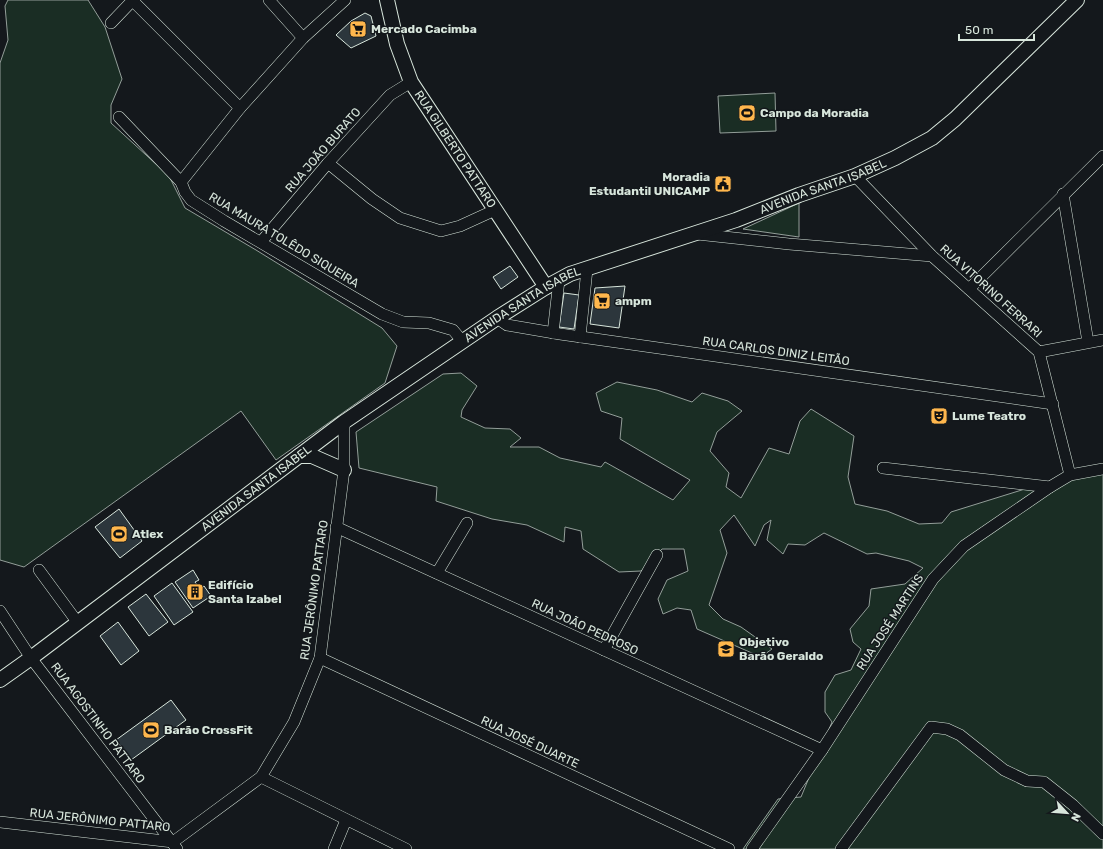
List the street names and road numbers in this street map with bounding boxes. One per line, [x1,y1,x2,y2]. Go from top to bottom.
street label: RUA GILBERTO PATTARO [412,88,499,210]
street label: RUA JOÃO BURATO [282,105,364,195]
street label: AVENIDA SANTA ISABEL [758,156,889,217]
street label: RUA MAURA TOLÊDO SIQUEIRA [206,190,362,290]
street label: RUA VITORINO FERRARI [937,242,1045,340]
street label: AVENIDA SANTA ISABEL [462,264,583,345]
street label: RUA CARLOS DINIZ LEITÃO [702,334,850,368]
street label: AVENIDA SANTA ISABEL [198,442,314,534]
street label: RUA JERÔNIMO PATTARO [297,519,331,661]
street label: RUA JOSÉ MARTINS [854,571,926,673]
street label: RUA JOÃO PEDROSO [529,596,641,658]
street label: RUA AGOSTINHO PATTARO [48,660,148,786]
street label: RUA JOSÉ DUARTE [479,713,581,771]
street label: RUA JERÔNIMO PATTARO [29,806,171,834]

